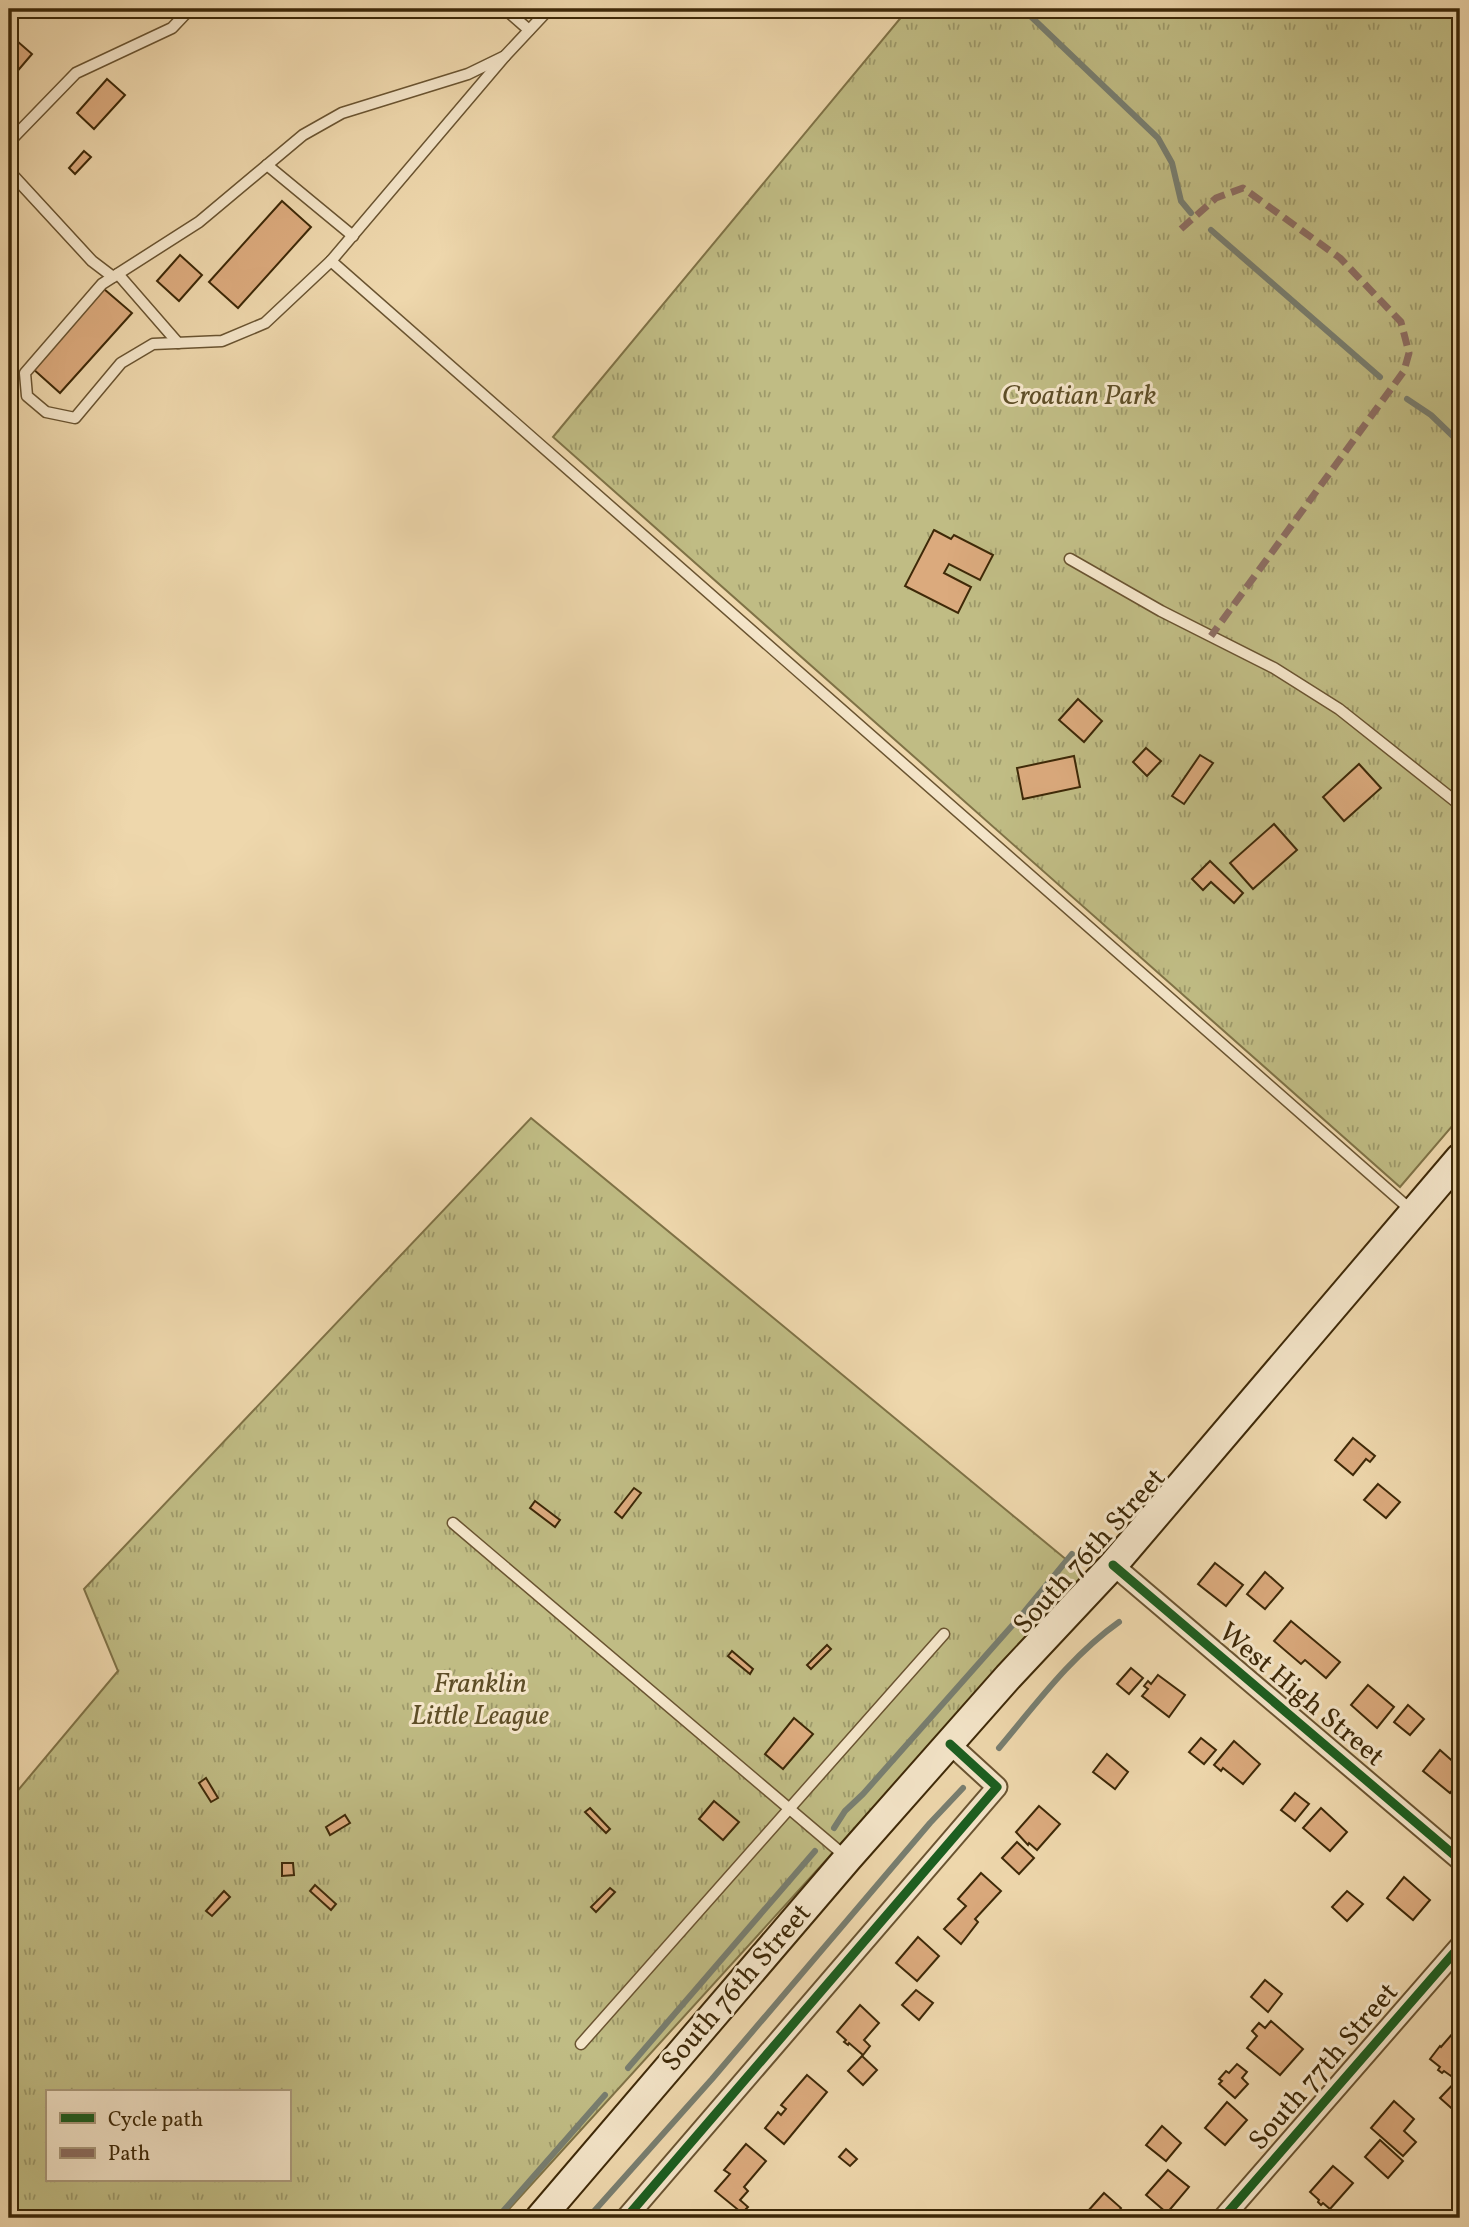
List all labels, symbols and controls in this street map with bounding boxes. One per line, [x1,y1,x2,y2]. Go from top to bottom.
park label: Croatian Park [1002,377,1156,416]
street label: South 76th Street [1005,1460,1175,1644]
street label: West High Street [1210,1614,1392,1776]
park label: Franklin Little League [411,1665,549,1736]
street label: South 76th Street [653,1895,821,2081]
street label: South 77th Street [1240,1975,1408,2159]
legend [46,2090,290,2182]
text: Cycle path [108,2106,203,2135]
text: Path [108,2140,150,2169]

